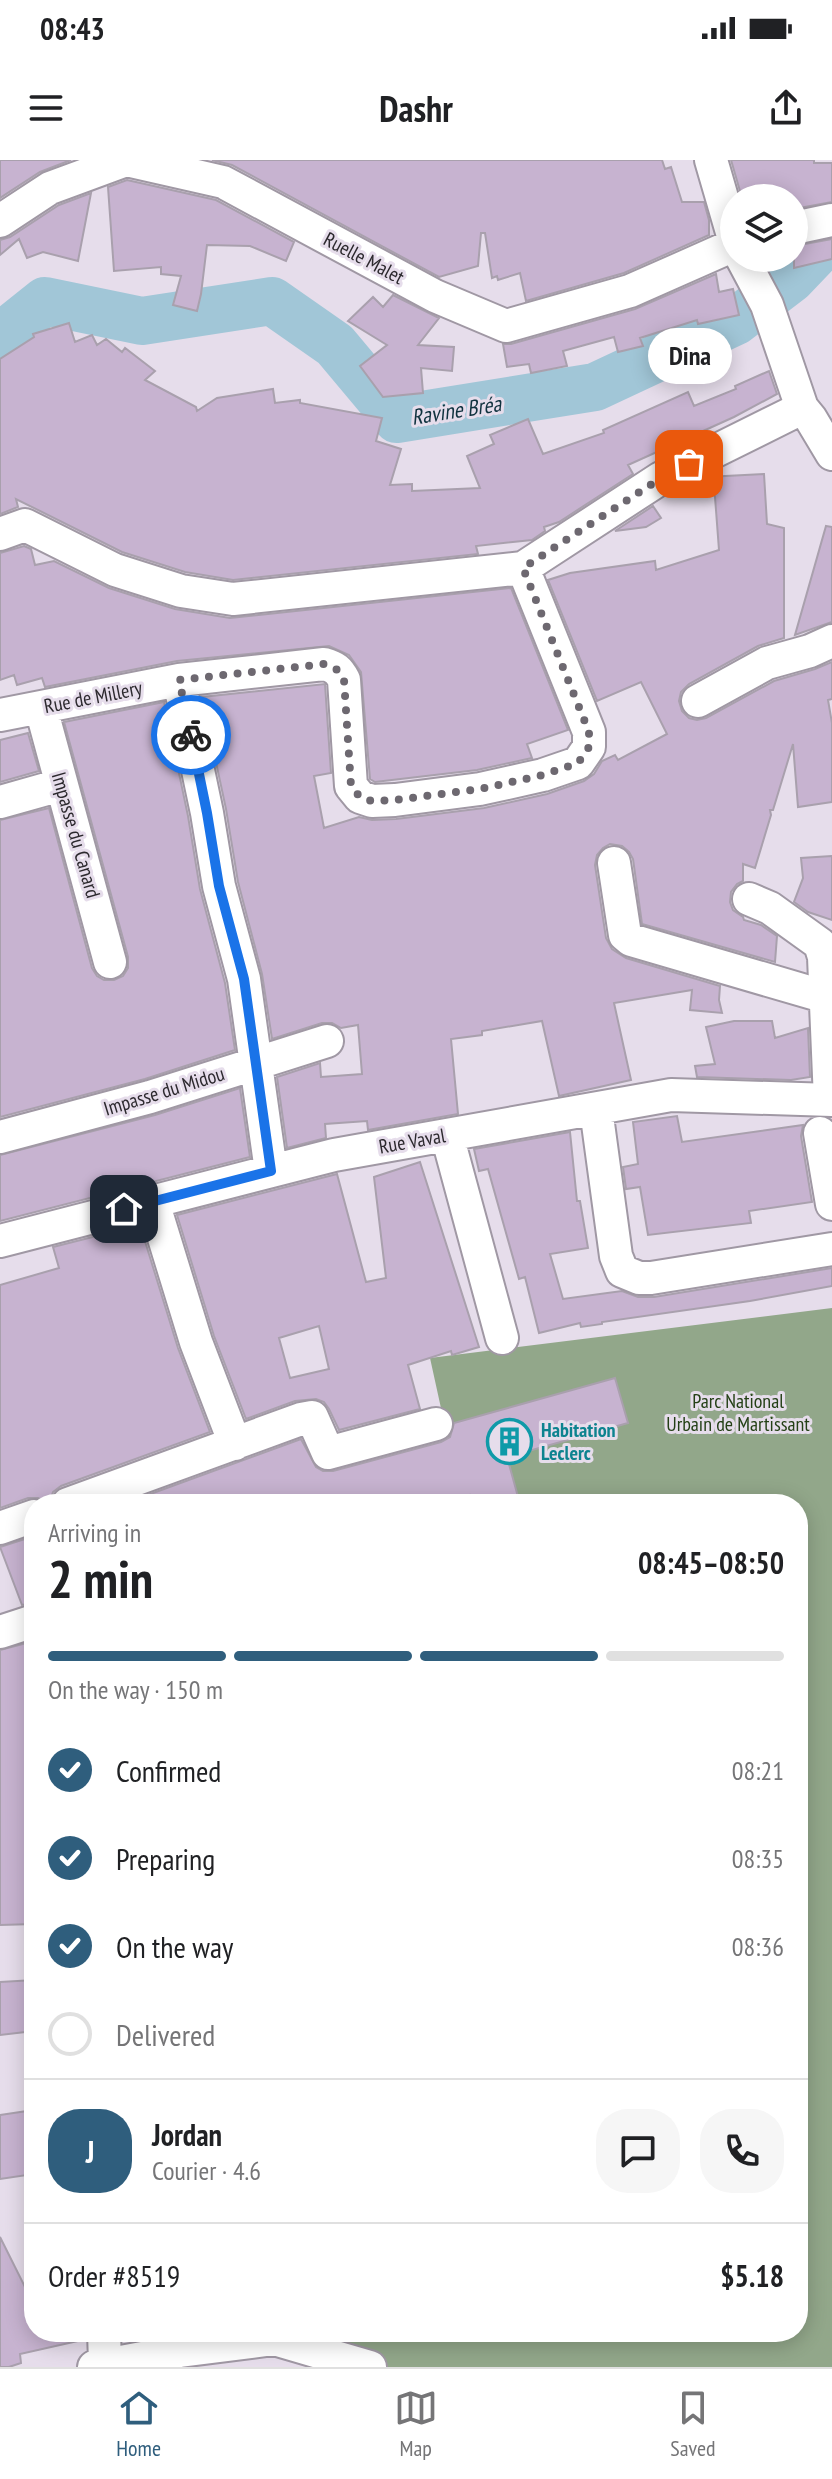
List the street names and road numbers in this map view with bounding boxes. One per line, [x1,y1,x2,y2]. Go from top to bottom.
street label: Ruelle Malet [319,226,409,290]
street label: Rue de Millery [42,675,145,719]
street label: Impasse du Canard [46,769,106,901]
street label: Impasse du Midou [100,1060,228,1122]
street label: Rue Vaval [377,1122,448,1160]

